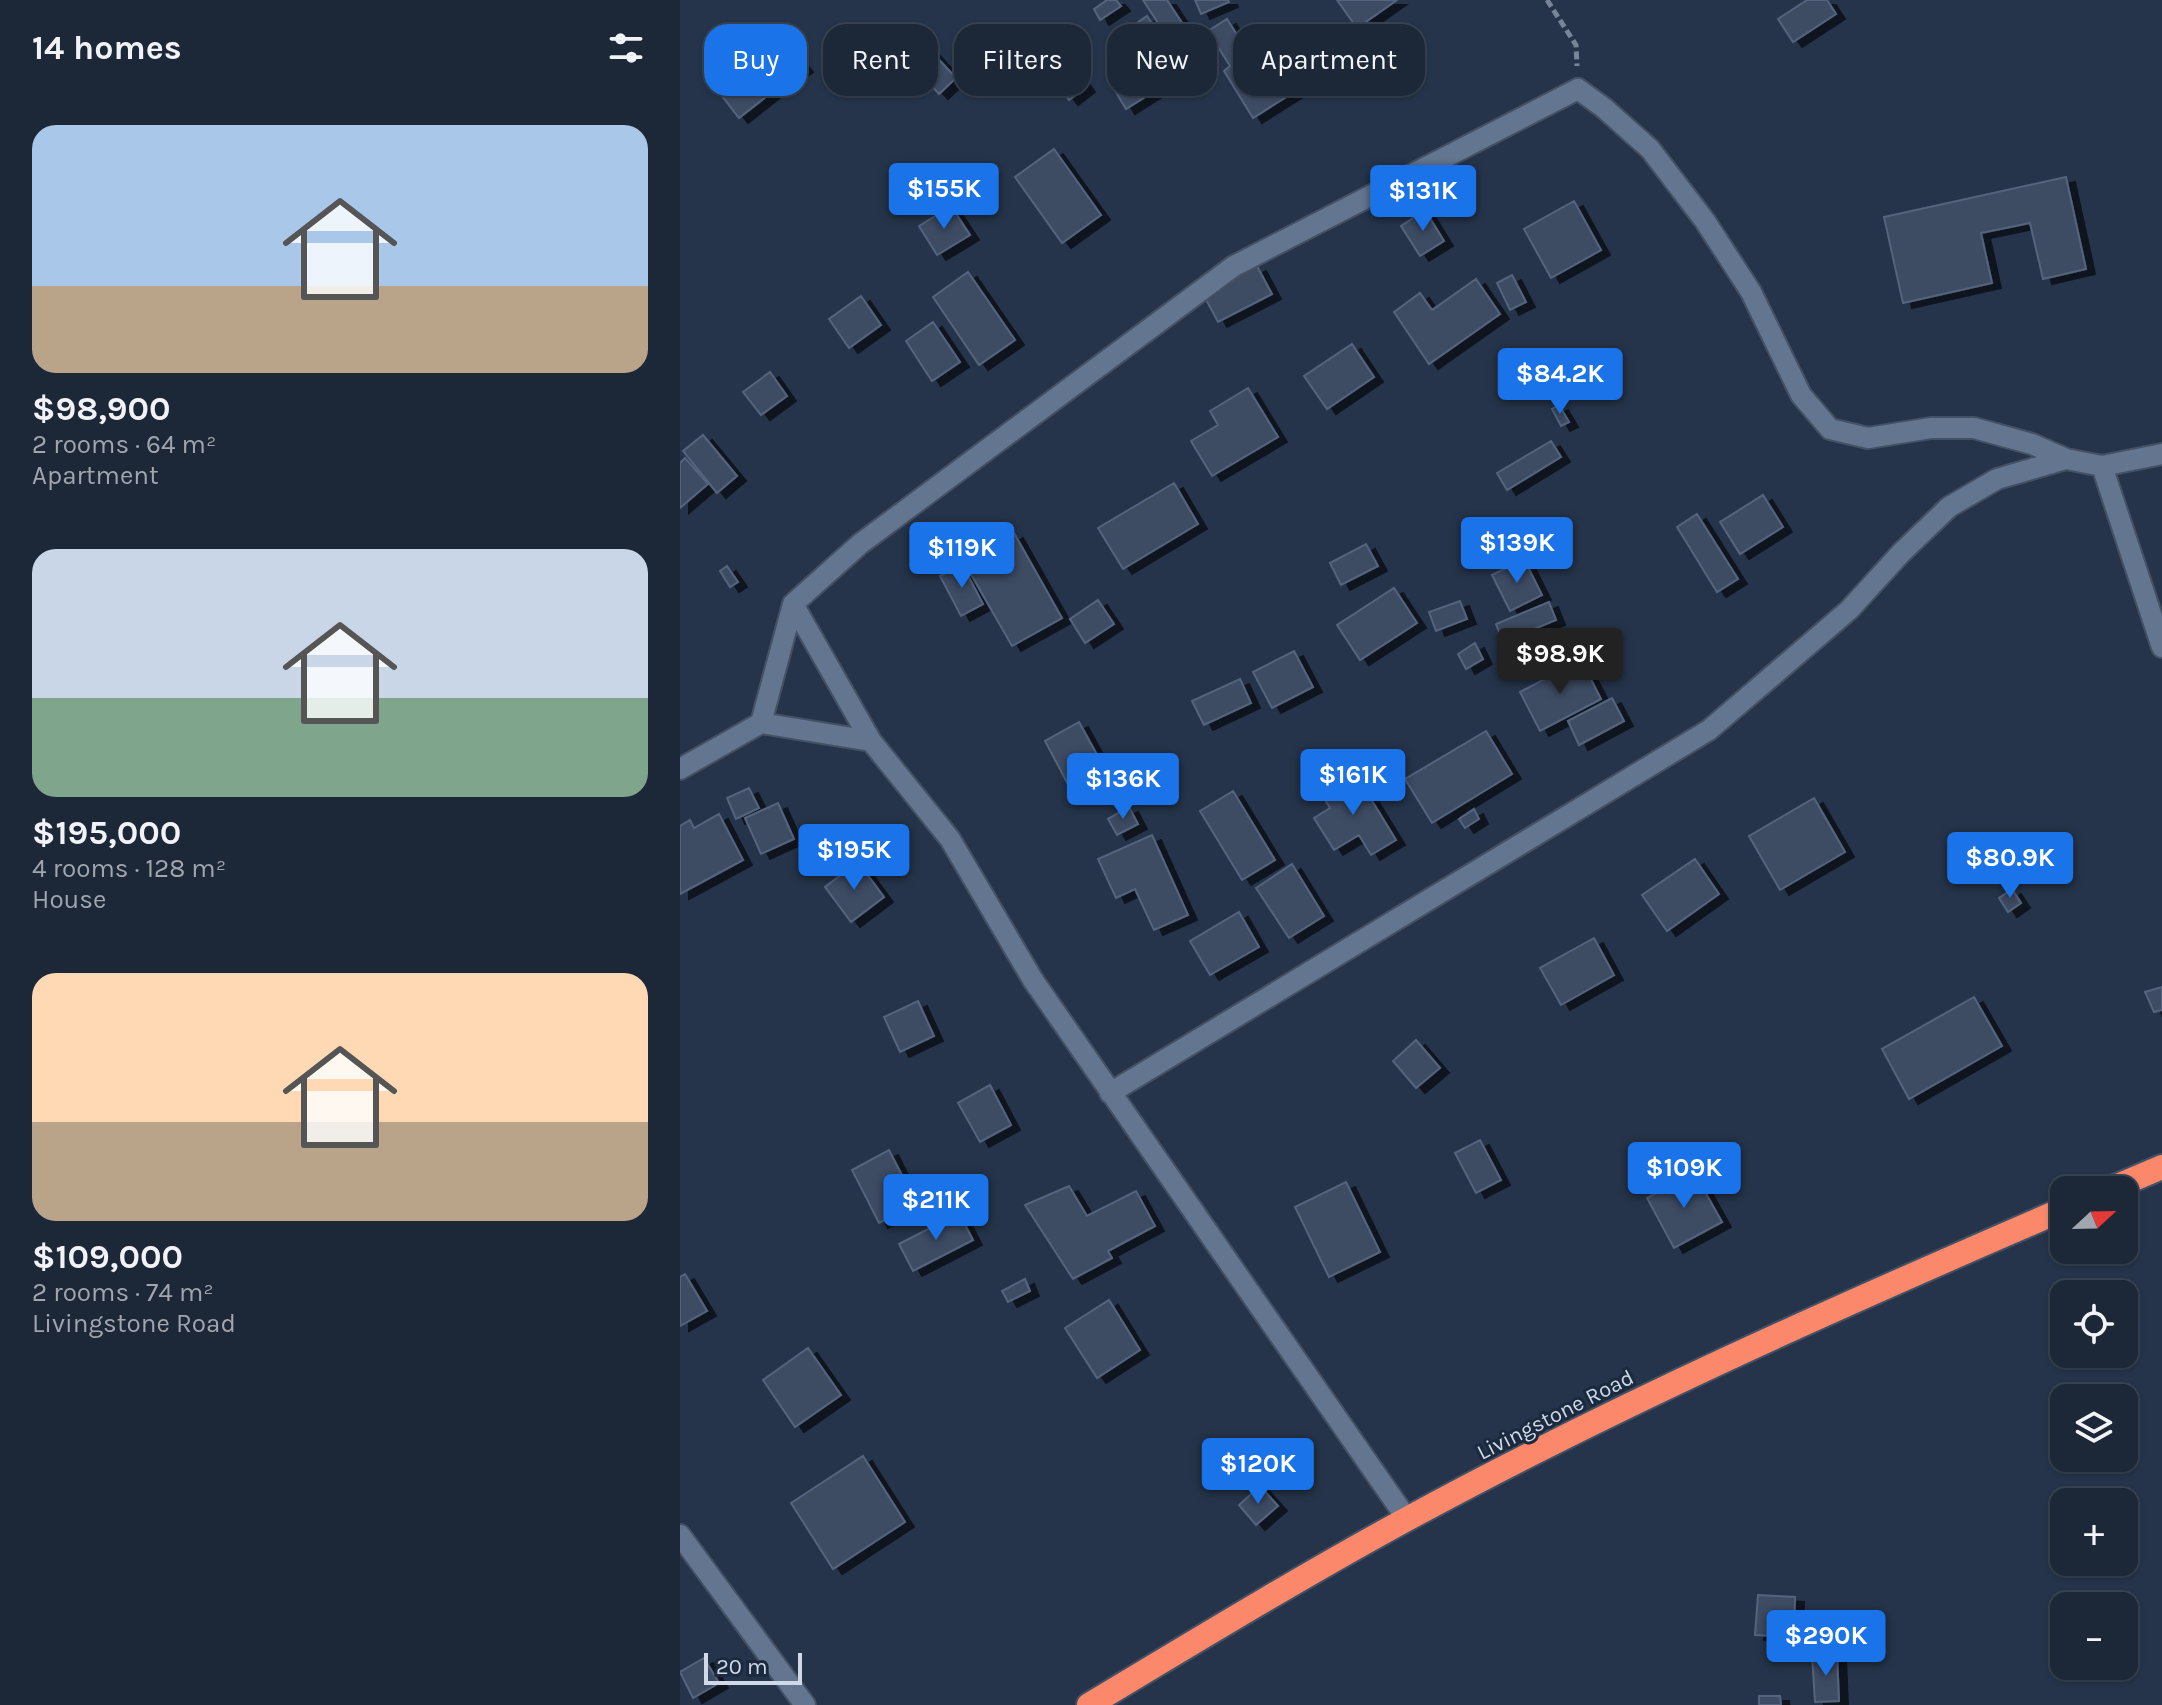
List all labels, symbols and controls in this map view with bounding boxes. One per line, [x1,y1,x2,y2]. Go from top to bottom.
chip: Buy [704,24,807,96]
chip: Rent [823,24,938,96]
chip: Filters [954,24,1091,96]
chip: New [1107,24,1217,96]
chip: Apartment [1233,24,1425,96]
icon: filters [604,26,648,70]
text: 14 homes [32,28,182,68]
pin: $155K [888,163,1000,231]
pin: $131K [1367,165,1479,233]
text: $155K [907,173,981,204]
text: $131K [1388,175,1458,206]
icon: home [268,177,412,321]
pin: $84.2K [1495,348,1625,416]
text: $84.2K [1516,358,1604,389]
text: $98,900 [32,389,171,429]
text: 2 rooms · 64 m² [32,429,216,460]
text: Apartment [32,460,159,491]
pin: $139K [1461,517,1573,585]
pin: $119K [906,522,1018,590]
text: $139K [1479,527,1555,558]
text: $119K [927,532,997,563]
icon: home [268,601,412,745]
pin: $98.9K [1495,628,1625,696]
text: $98.9K [1515,638,1605,669]
pin: $161K [1297,749,1409,817]
pin: $136K [1067,753,1179,821]
text: $161K [1318,759,1388,790]
text: $136K [1085,763,1161,794]
text: $195,000 [32,813,181,853]
pin: $195K [798,824,910,892]
pin: $80.9K [1945,832,2075,900]
text: $195K [816,834,892,865]
text: $80.9K [1965,842,2055,873]
text: 4 rooms · 128 m² [32,853,226,884]
text: House [32,884,106,915]
icon: home [268,1025,412,1169]
pin: $109K [1628,1142,1740,1210]
text: $109K [1646,1152,1722,1183]
pin: $211K [880,1174,992,1242]
north arrow [2050,1176,2138,1264]
map controls [2050,1176,2138,1680]
text: $211K [901,1184,971,1215]
text: $109,000 [32,1237,183,1277]
text: 2 rooms · 74 m² [32,1277,214,1308]
button: locate [2050,1280,2138,1368]
text: Livingstone Road [32,1308,236,1339]
street label: Livingstone Road [1473,1364,1638,1466]
button: layers [2050,1384,2138,1472]
pin: $120K [1202,1438,1314,1506]
text: $120K [1220,1448,1296,1479]
button: + [2050,1488,2138,1576]
button: − [2050,1592,2138,1680]
pin: $290K [1770,1610,1882,1678]
text: $290K [1785,1620,1867,1651]
scale bar [704,1649,802,1685]
text: 20 m [716,1654,768,1680]

